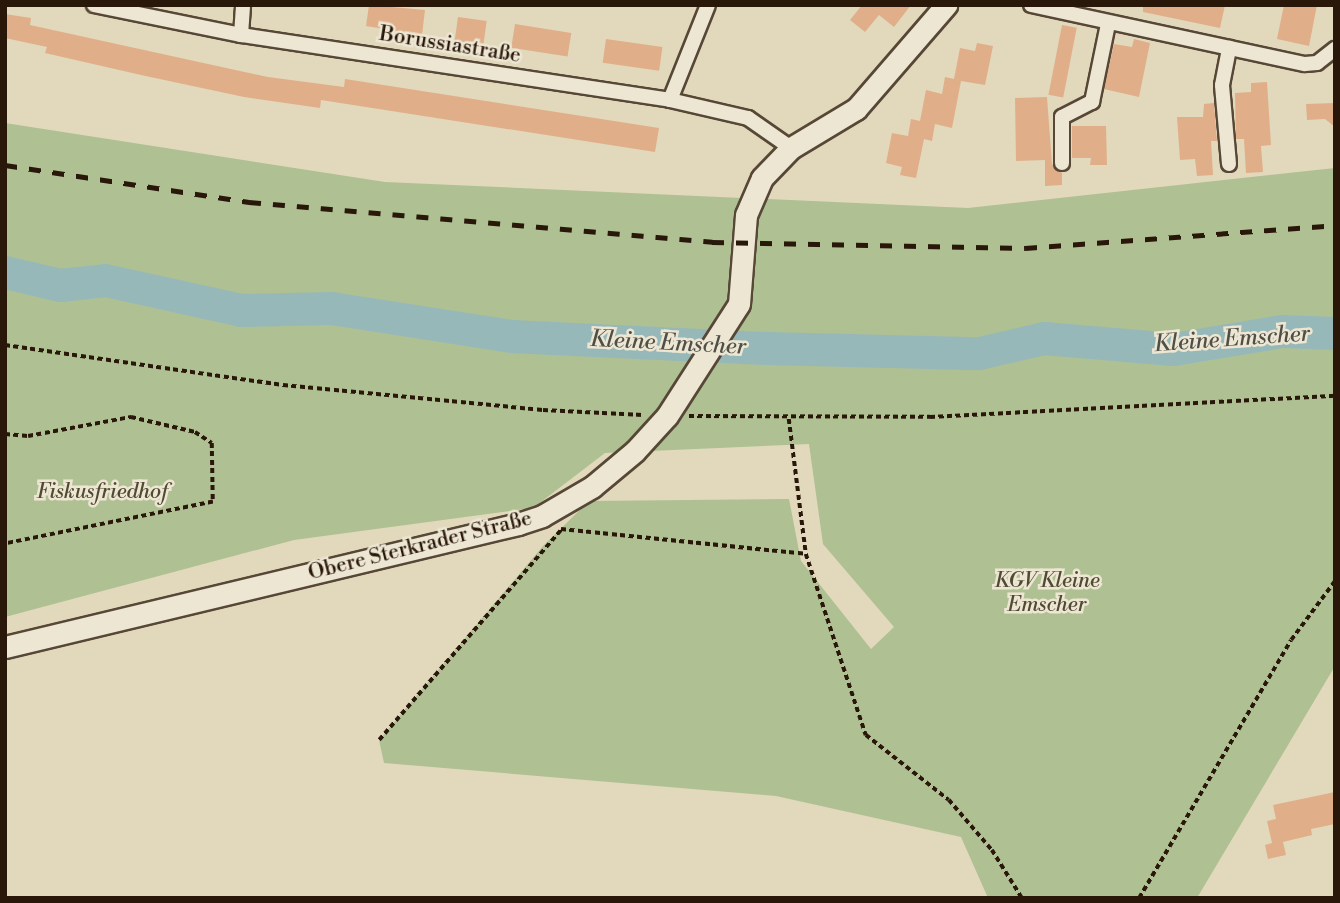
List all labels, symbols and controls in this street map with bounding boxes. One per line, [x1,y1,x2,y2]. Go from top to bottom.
street label: Borussiastraße [377,21,523,69]
water label: Kleine Emscher [1153,320,1311,358]
water label: Kleine Emscher [589,325,747,361]
park label: Fiskusfriedhof [36,479,168,505]
street label: Obere Sterkrader Straße [306,506,534,586]
park label: KGV Kleine Emscher [994,568,1100,618]

